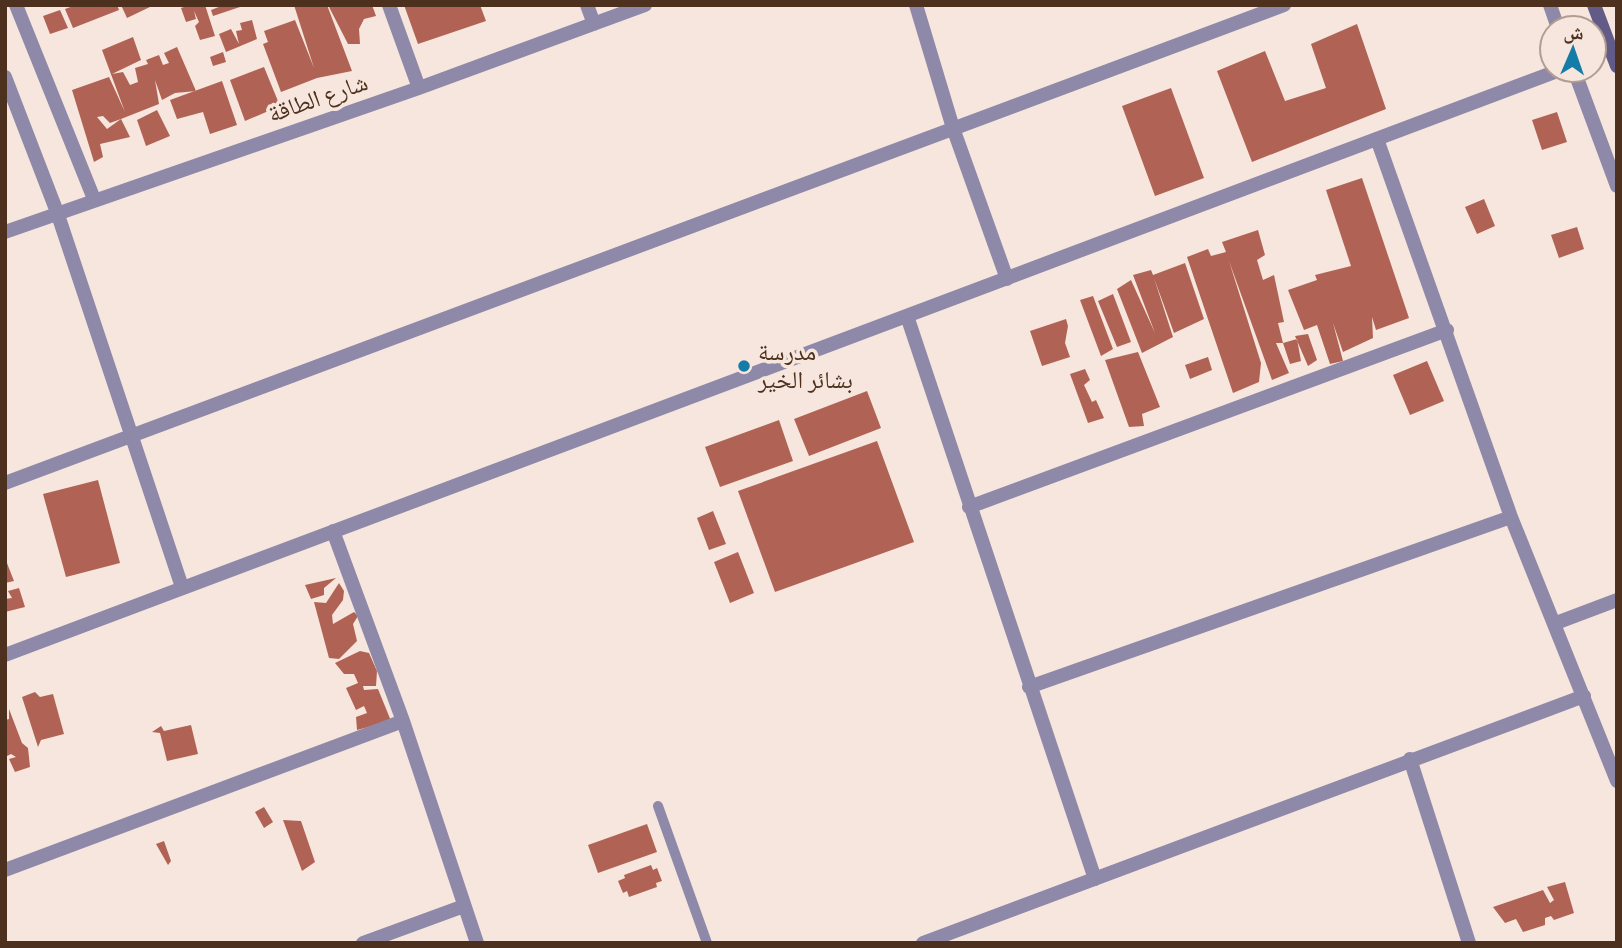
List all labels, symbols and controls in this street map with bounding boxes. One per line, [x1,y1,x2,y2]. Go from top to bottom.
north arrow [1538,14,1608,84]
text: ش [1563,19,1584,45]
street label: شارع الطاقة [263,64,372,129]
place label: مدرسة بشائر الخير [757,334,853,395]
marker: مدرسة بشائر الخير [736,358,752,374]

